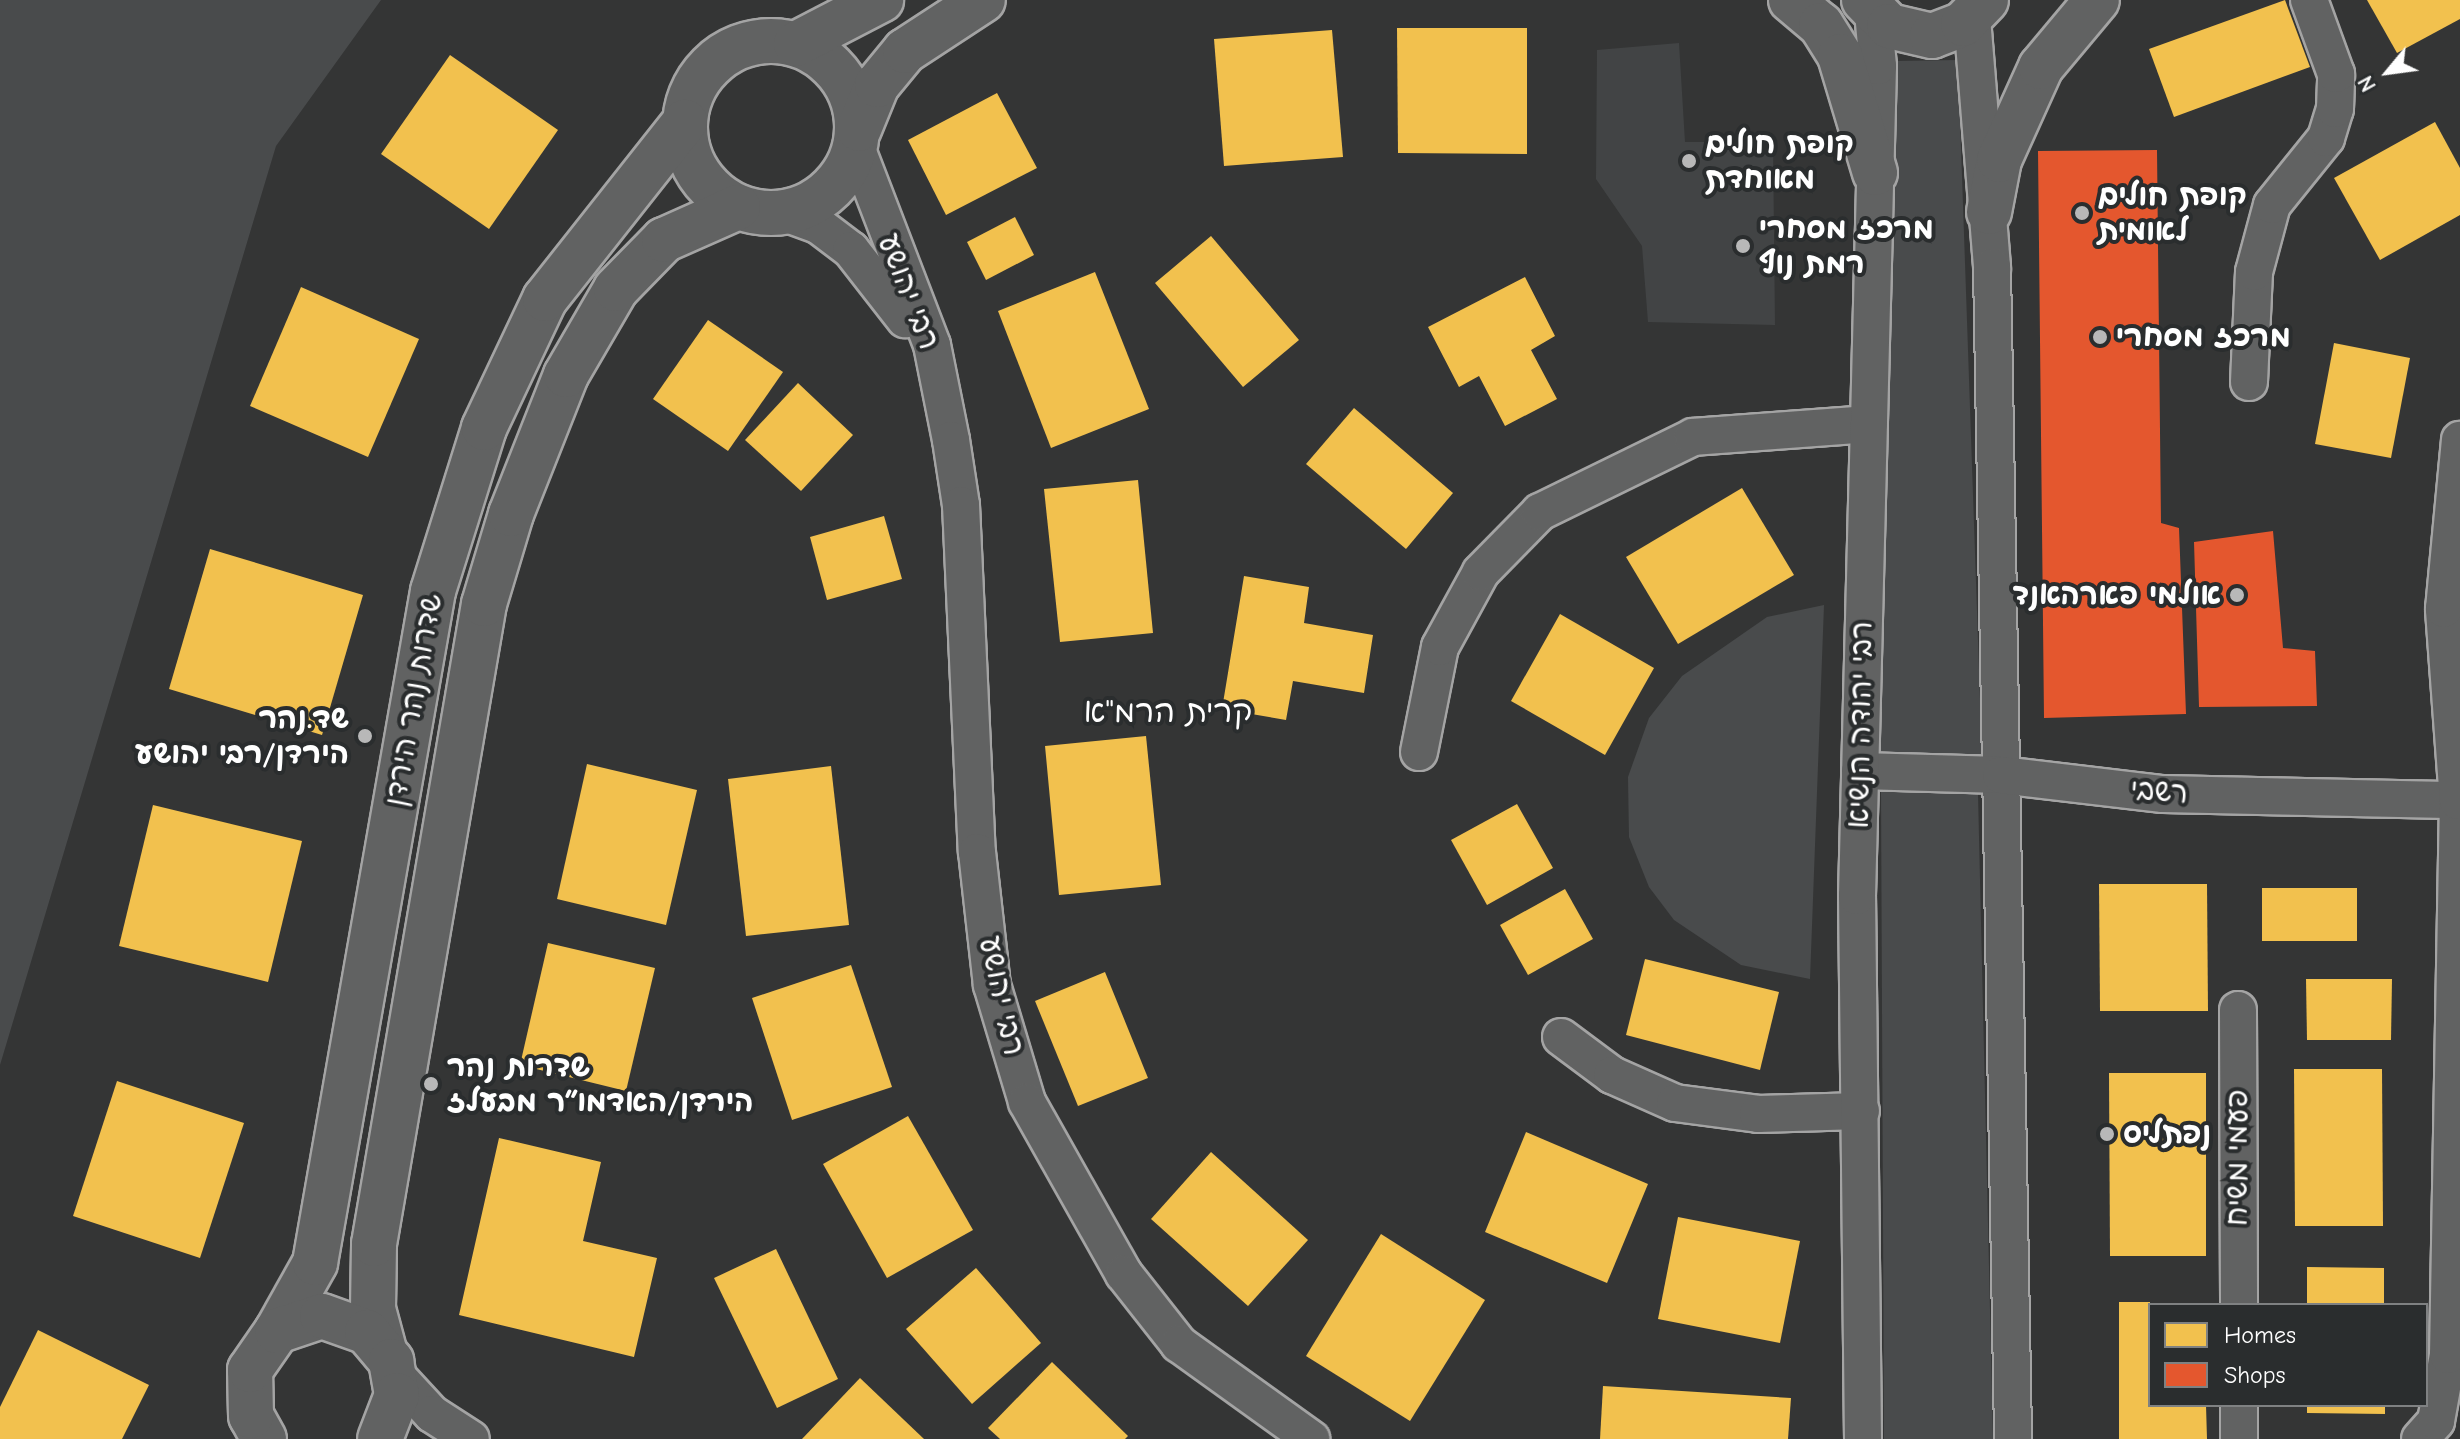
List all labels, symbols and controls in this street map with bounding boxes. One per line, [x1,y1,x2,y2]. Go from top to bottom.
north arrow [2348,32,2428,112]
text: N [2352,71,2382,96]
place label: קופת חולים מאוחדת [1705,126,1854,196]
marker: קופת חולים מאוחדת [1680,152,1698,170]
place label: קופת חולים לאומית [2098,178,2247,248]
marker: קופת חולים לאומית [2073,204,2091,222]
place label: מרכז מסחרי רמת נוף [1759,211,1934,282]
street label: רבי יהושע [870,229,946,355]
marker: מרכז מסחרי רמת נוף [1734,237,1752,255]
place label: מרכז מסחרי [2116,319,2291,355]
marker: מרכז מסחרי [2091,328,2109,346]
place label: אולמי פארהאנד [2012,577,2221,613]
marker: אולמי פארהאנד [2228,586,2246,604]
street label: שדרות נהר הירדן [378,591,450,809]
street label: רבי יהודה הנשיא [1841,621,1881,829]
district label: קרית הרמ"א [1084,693,1252,731]
place label: שד.נהר הירדן/רבי יהושע [135,701,349,772]
marker: שד.נהר הירדן/רבי יהושע [356,727,374,745]
street label: רשבי [2129,772,2189,812]
street label: רבי יהושע [971,933,1031,1059]
place label: שדרות נהר הירדן/האדמו״ר מבעלז [447,1049,754,1120]
marker: שדרות נהר הירדן/האדמו״ר מבעלז [422,1075,440,1093]
street label: פעמי משיח [2220,1090,2256,1226]
place label: נפתליס [2123,1116,2211,1152]
marker: נפתליס [2098,1125,2116,1143]
legend [2148,1303,2428,1407]
text: Homes [2224,1321,2296,1349]
text: Shops [2224,1361,2285,1389]

